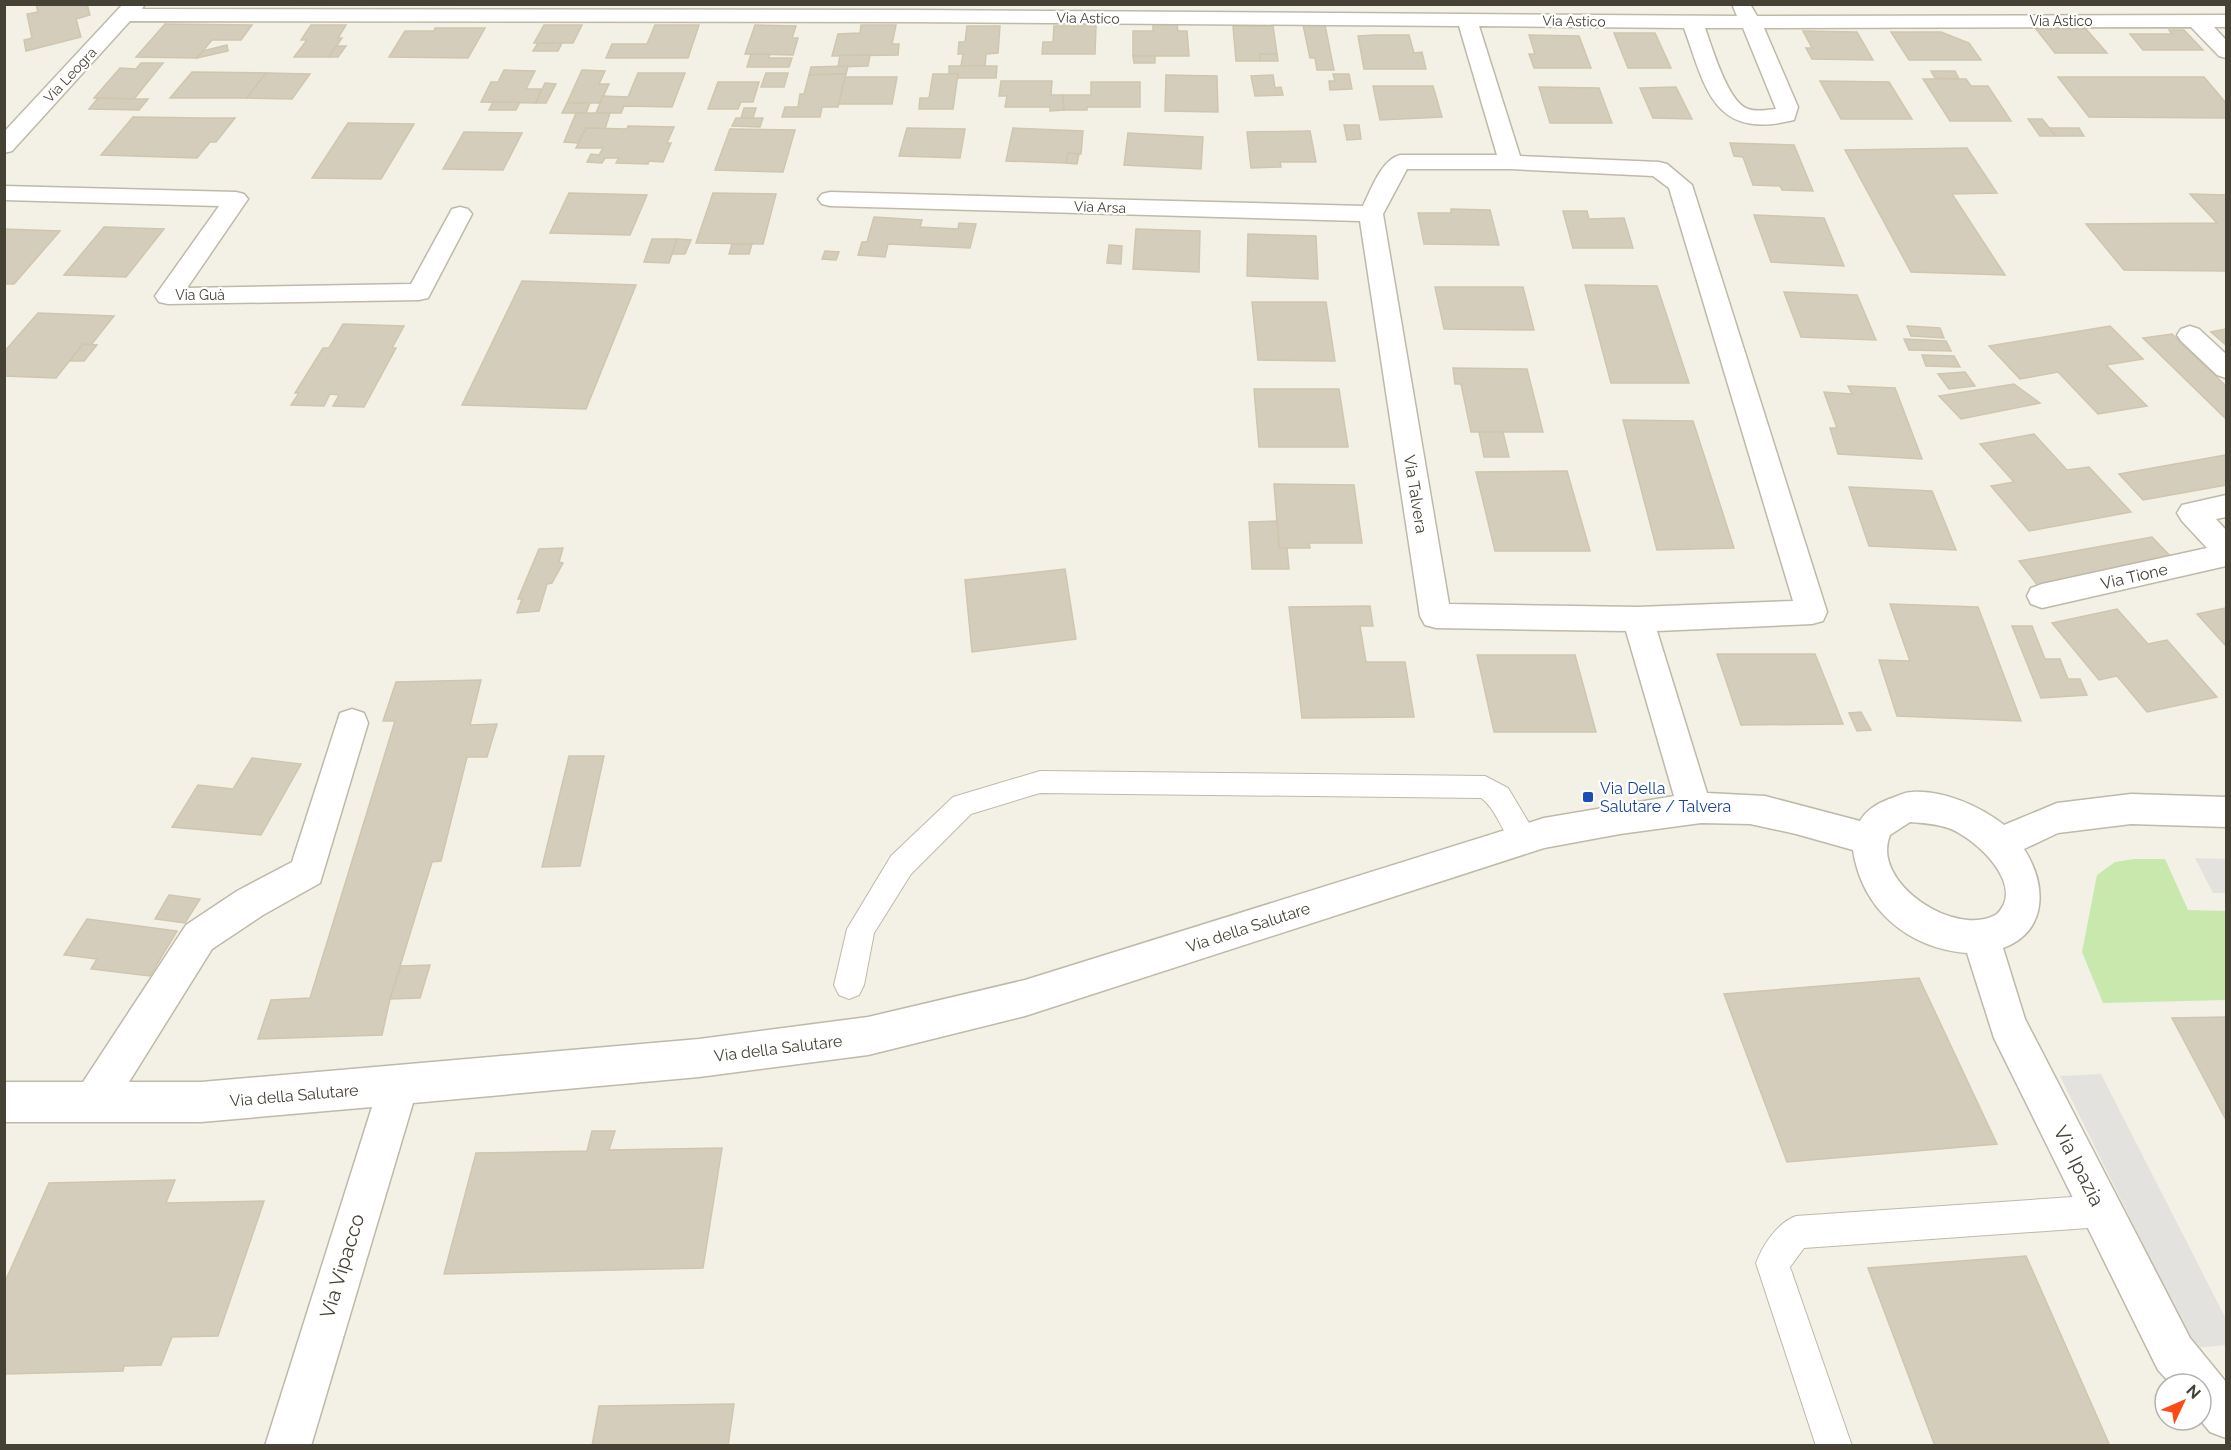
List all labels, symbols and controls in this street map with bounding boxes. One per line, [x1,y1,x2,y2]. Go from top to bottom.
street label: Via Astico [1056,9,1120,27]
street label: Via Astico [1542,12,1606,30]
street label: Via Astico [2029,13,2093,29]
street label: Via Leogra [40,44,100,106]
street label: Via Arsa [1074,198,1126,216]
street label: Via Guà [175,287,225,303]
street label: Via Talvera [1400,453,1431,535]
street label: Via Tione [2099,560,2169,593]
place label: Via Della Salutare / Talvera [1600,779,1731,816]
marker: Via Della Salutare / Talvera [1581,790,1595,804]
street label: Via della Salutare [1184,898,1312,956]
street label: Via della Salutare [713,1031,843,1066]
street label: Via della Salutare [229,1080,359,1111]
street label: Via Ipazia [2049,1122,2109,1210]
street label: Via Vipacco [315,1211,369,1321]
north arrow [2153,1372,2213,1432]
text: N [2182,1381,2205,1403]

